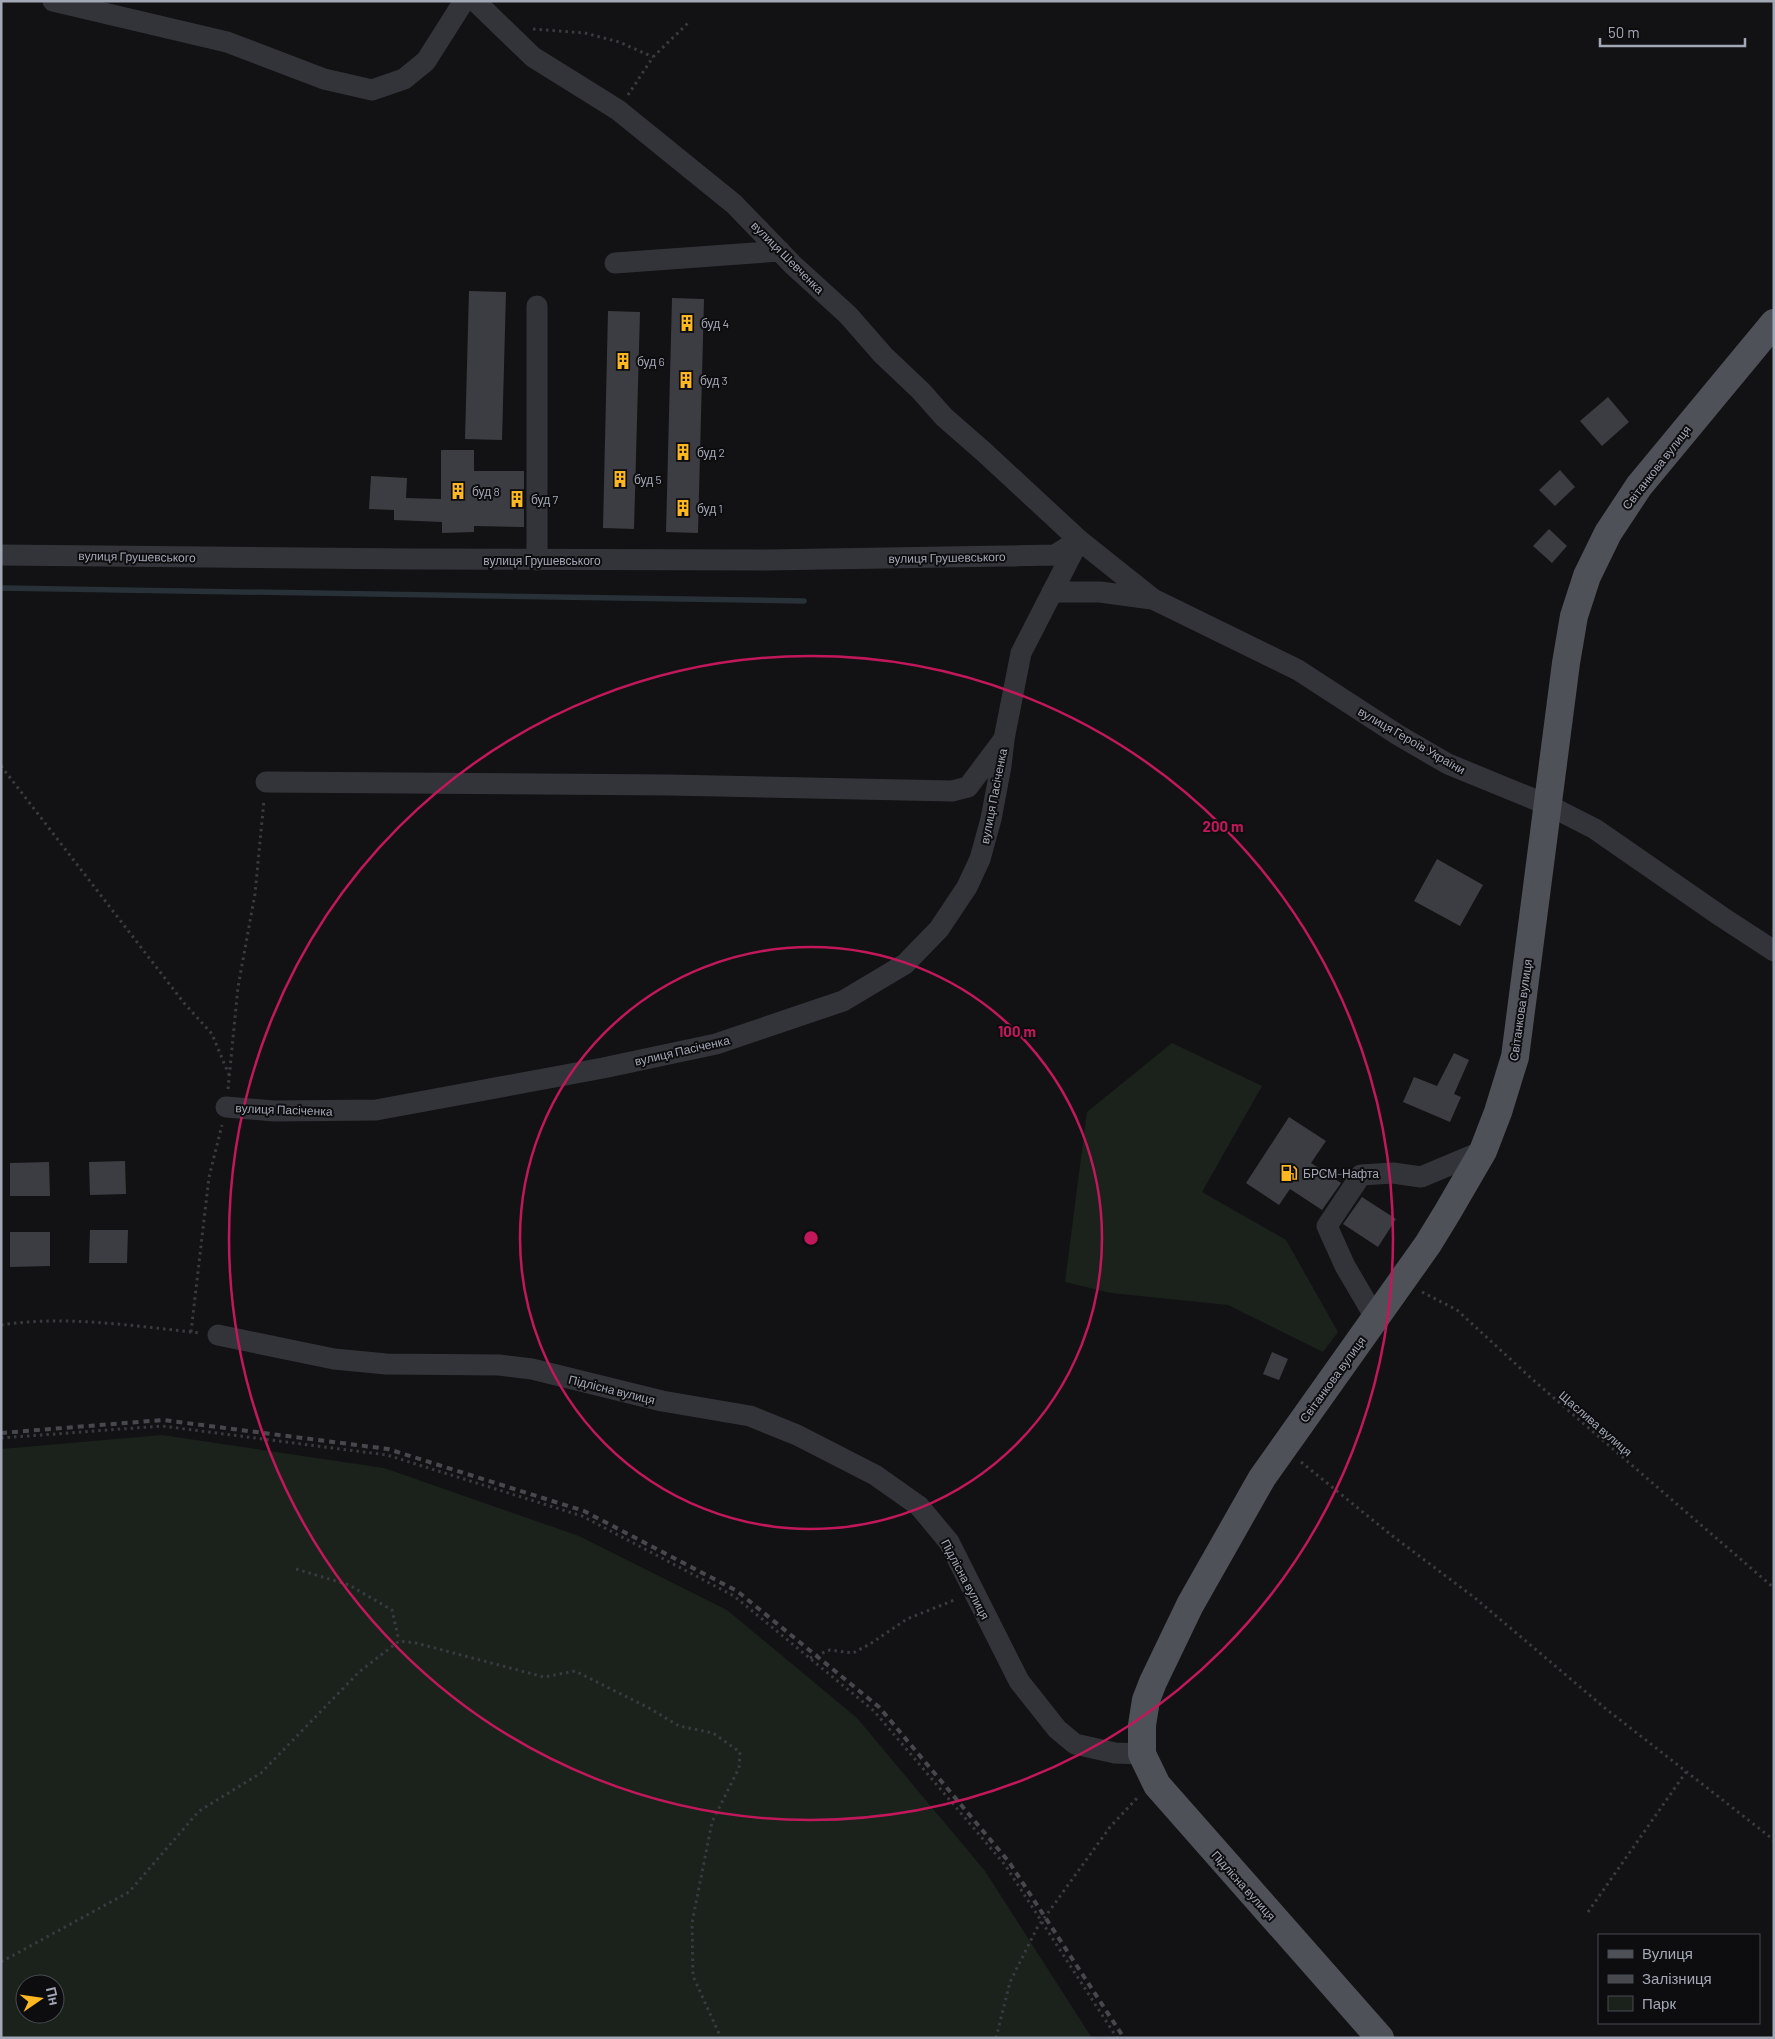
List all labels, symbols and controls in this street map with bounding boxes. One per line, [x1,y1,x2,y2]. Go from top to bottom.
scale bar [1600,15,1745,47]
text: 50 m [1608,23,1640,41]
street label: вулиця Шевченка [748,218,827,297]
building icon: буд 4 [677,313,697,333]
place label: буд 4 [701,316,729,331]
building icon: буд 6 [613,351,633,371]
place label: буд 6 [637,354,665,369]
building icon: буд 3 [676,370,696,390]
place label: буд 3 [700,373,728,388]
street label: Світанкова вулиця [1619,422,1694,512]
building icon: буд 2 [673,442,693,462]
place label: буд 2 [697,445,725,460]
building icon: буд 5 [610,469,630,489]
place label: буд 5 [634,472,662,487]
building icon: буд 8 [448,481,468,501]
place label: буд 8 [472,484,500,499]
building icon: буд 7 [507,489,527,509]
place label: буд 7 [531,492,559,507]
building icon: буд 1 [673,498,693,518]
place label: буд 1 [697,501,723,516]
street label: вулиця Грушевського [78,548,196,565]
street label: вулиця Грушевського [888,549,1006,566]
street label: вулиця Грушевського [483,553,601,568]
street label: вулиця Героїв України [1355,704,1468,777]
street label: вулиця Пасіченка [977,747,1010,845]
text: 200 m [1202,817,1244,835]
street label: Світанкова вулиця [1506,958,1535,1062]
text: 100 m [998,1022,1036,1040]
street label: вулиця Пасіченка [633,1032,731,1069]
street label: вулиця Пасіченка [235,1100,333,1119]
fuel station icon: БРСМ-Нафта [1279,1163,1299,1183]
place label: БРСМ-Нафта [1303,1166,1379,1181]
centre of rings [802,1229,820,1247]
street label: Світанкова вулиця [1296,1333,1369,1425]
street label: Підлісна вулиця [567,1371,657,1407]
street label: Щаслива вулиця [1556,1388,1635,1459]
street label: Підлісна вулиця [938,1537,993,1622]
street label: Підлісна вулиця [1208,1847,1279,1923]
legend [1598,1934,1760,2024]
text: Вулиця [1642,1944,1693,1962]
text: Залізниця [1642,1969,1712,1987]
north arrow [15,1974,65,2024]
text: Пн [43,1985,64,2007]
text: Парк [1642,1994,1676,2012]

